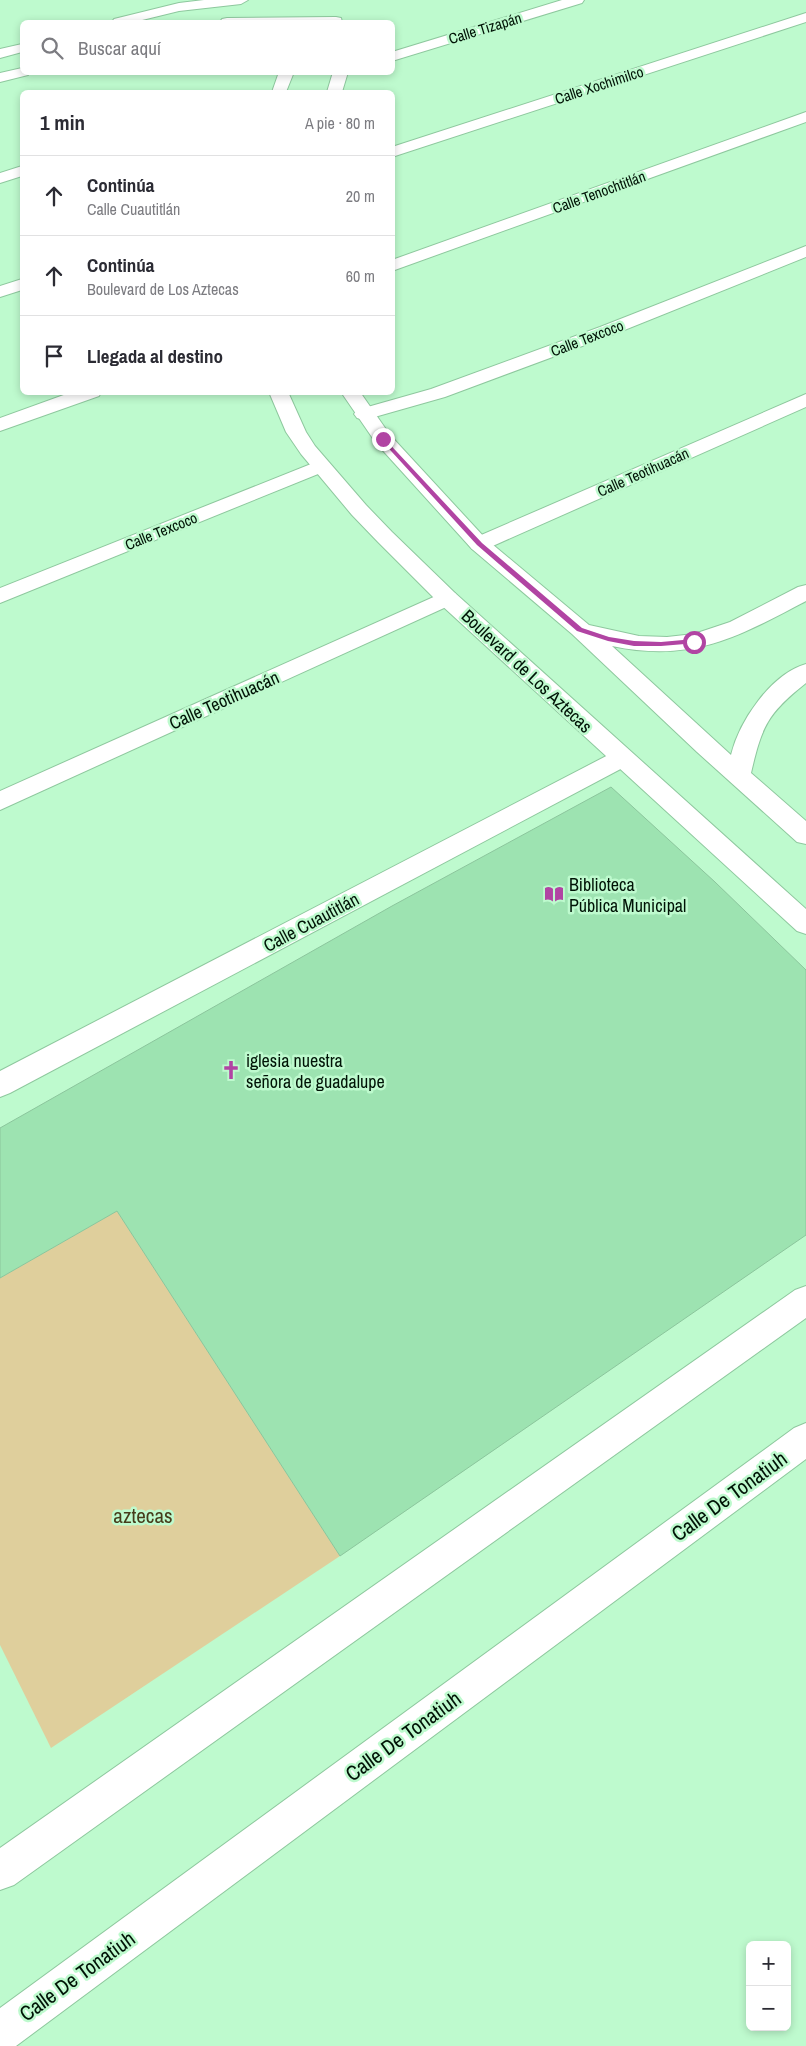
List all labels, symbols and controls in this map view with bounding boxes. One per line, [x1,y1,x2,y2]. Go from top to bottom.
street label: Calle Tizapán [446,7,524,49]
search box [20,20,395,75]
icon: search [38,34,66,62]
text: Buscar aquí [78,35,161,61]
street label: Calle Xochimilco [552,61,646,109]
text: 1 min [40,108,85,137]
text: A pie · 80 m [305,112,375,134]
street label: Calle Tenochtitlán [550,165,648,219]
text: Continúa [87,172,155,198]
icon: ahead [40,182,68,210]
text: 20 m [346,185,375,207]
text: Calle Cuautitlán [87,198,180,220]
text: Continúa [87,252,155,278]
icon: ahead [40,262,68,290]
text: 60 m [346,265,375,287]
text: Boulevard de Los Aztecas [87,278,239,300]
street label: Calle Texcoco [548,314,627,361]
icon: arrive [40,342,68,370]
text: Llegada al destino [87,343,223,369]
route end [372,428,395,451]
street label: Calle Teotihuacán [594,442,692,502]
street label: Calle Texcoco [122,507,200,555]
street label: Boulevard de Los Aztecas [456,604,598,738]
route start [683,631,706,654]
street label: Calle Teotihuacán [165,665,283,735]
place label: Biblioteca Pública Municipal [569,872,686,918]
library icon: Biblioteca Pública Municipal [543,883,565,905]
street label: Calle Cuautitlán [259,886,363,958]
place label: iglesia nuestra señora de guadalupe [246,1048,385,1094]
church icon: iglesia nuestra señora de guadalupe [220,1059,242,1081]
street label: Calle De Tonatiuh [665,1444,793,1548]
park label: aztecas [113,1501,173,1530]
street label: Calle De Tonatiuh [339,1684,467,1788]
street label: Calle De Tonatiuh [13,1924,141,2028]
map controls [746,1941,791,2031]
button: + [746,1941,791,1986]
button: − [746,1986,791,2031]

